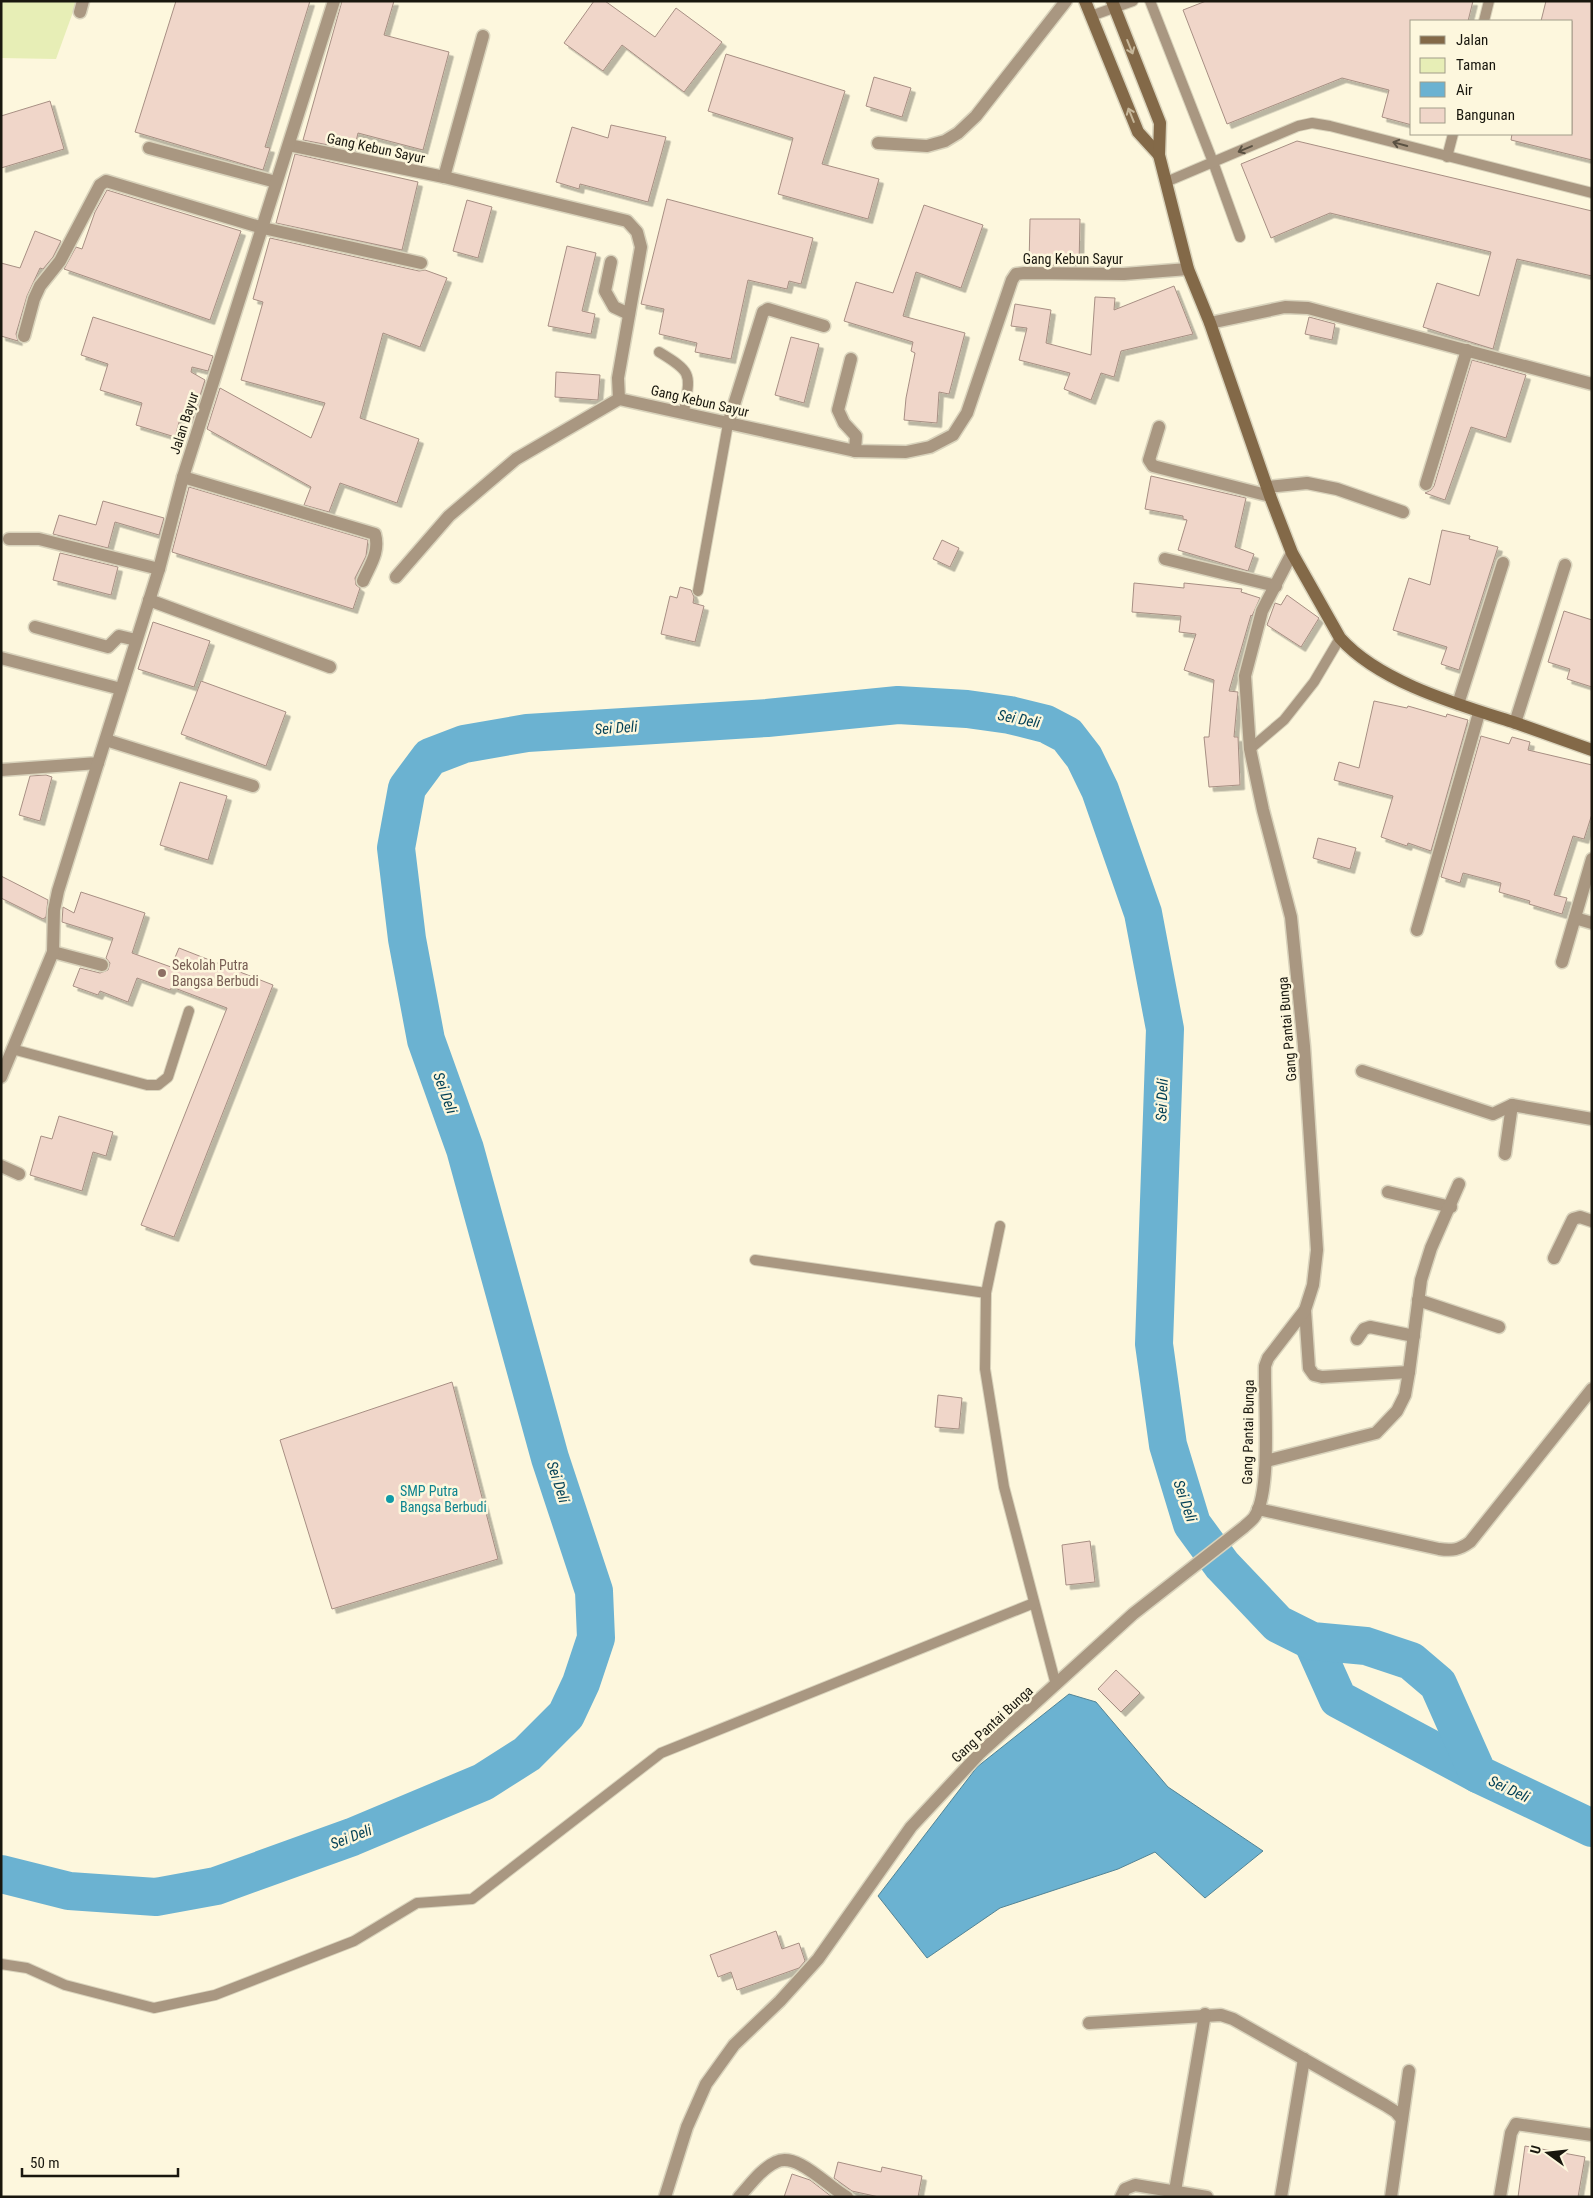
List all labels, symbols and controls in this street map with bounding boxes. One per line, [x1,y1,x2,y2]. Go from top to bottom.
legend [1410,20,1573,135]
text: Jalan [1456,31,1488,49]
one-way arrow [1126,38,1135,54]
text: Taman [1456,56,1496,74]
text: Air [1456,81,1473,99]
text: Bangunan [1456,106,1515,124]
one-way arrow [1126,108,1135,124]
street label: Gang Kebun Sayur [325,130,427,166]
one-way arrow [1392,139,1408,148]
one-way arrow [1238,144,1253,154]
street label: Gang Kebun Sayur [1023,251,1123,267]
street label: Gang Kebun Sayur [649,382,751,420]
street label: Jalan Bayur [166,390,202,456]
water label: Sei Deli [996,706,1042,732]
water label: Sei Deli [594,717,639,738]
place label: Sekolah Putra Bangsa Berbudi [172,957,259,989]
marker: Sekolah Putra Bangsa Berbudi [156,967,168,979]
street label: Gang Pantai Bunga [1274,976,1300,1082]
water label: Sei Deli [429,1070,461,1117]
water label: Sei Deli [1152,1078,1172,1122]
street label: Gang Pantai Bunga [1239,1379,1257,1485]
water label: Sei Deli [543,1459,573,1506]
water label: Sei Deli [1170,1478,1201,1525]
place label: SMP Putra Bangsa Berbudi [400,1483,487,1515]
marker: SMP Putra Bangsa Berbudi [384,1493,396,1505]
street label: Gang Pantai Bunga [948,1682,1036,1766]
water label: Sei Deli [1486,1772,1533,1807]
water label: Sei Deli [328,1821,375,1853]
north arrow [1523,2128,1573,2178]
text: U [1527,2144,1544,2156]
scale bar [22,2146,179,2178]
text: 50 m [30,2154,60,2172]

